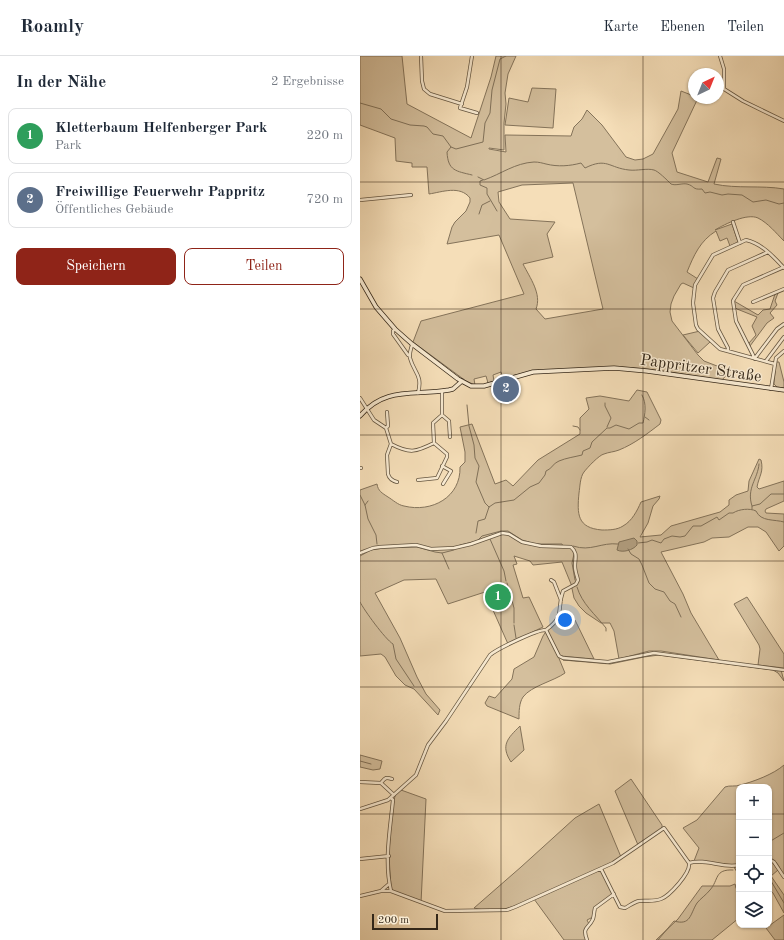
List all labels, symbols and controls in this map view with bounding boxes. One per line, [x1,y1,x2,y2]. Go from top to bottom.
text: Roamly [20,18,84,37]
text: Karte [604,20,638,34]
text: Ebenen [660,20,705,34]
text: Teilen [727,20,764,34]
north arrow [688,68,724,104]
text: In der Nähe [16,74,106,91]
text: 2 Ergebnisse [271,75,344,88]
text: Kletterbaum Helfenberger Park [55,121,268,136]
text: 1 [26,129,34,142]
text: 220 m [306,129,343,142]
text: Park [55,139,82,152]
text: Freiwillige Feuerwehr Pappritz [55,185,265,200]
text: 2 [26,193,34,206]
text: 720 m [306,193,343,206]
text: Öffentliches Gebäude [55,203,173,216]
button: Speichern [16,248,176,285]
button: Teilen [184,248,344,285]
street label: Pappritzer Straße [639,353,762,385]
pin: 2 [493,374,519,404]
pin: 1 [485,582,511,612]
your location [555,610,575,630]
map controls [736,784,772,928]
button: + [736,784,772,820]
button: − [736,820,772,856]
button: locate [736,856,772,892]
button: layers [736,892,772,928]
scale bar [372,912,438,931]
text: 200 m [378,915,409,926]

